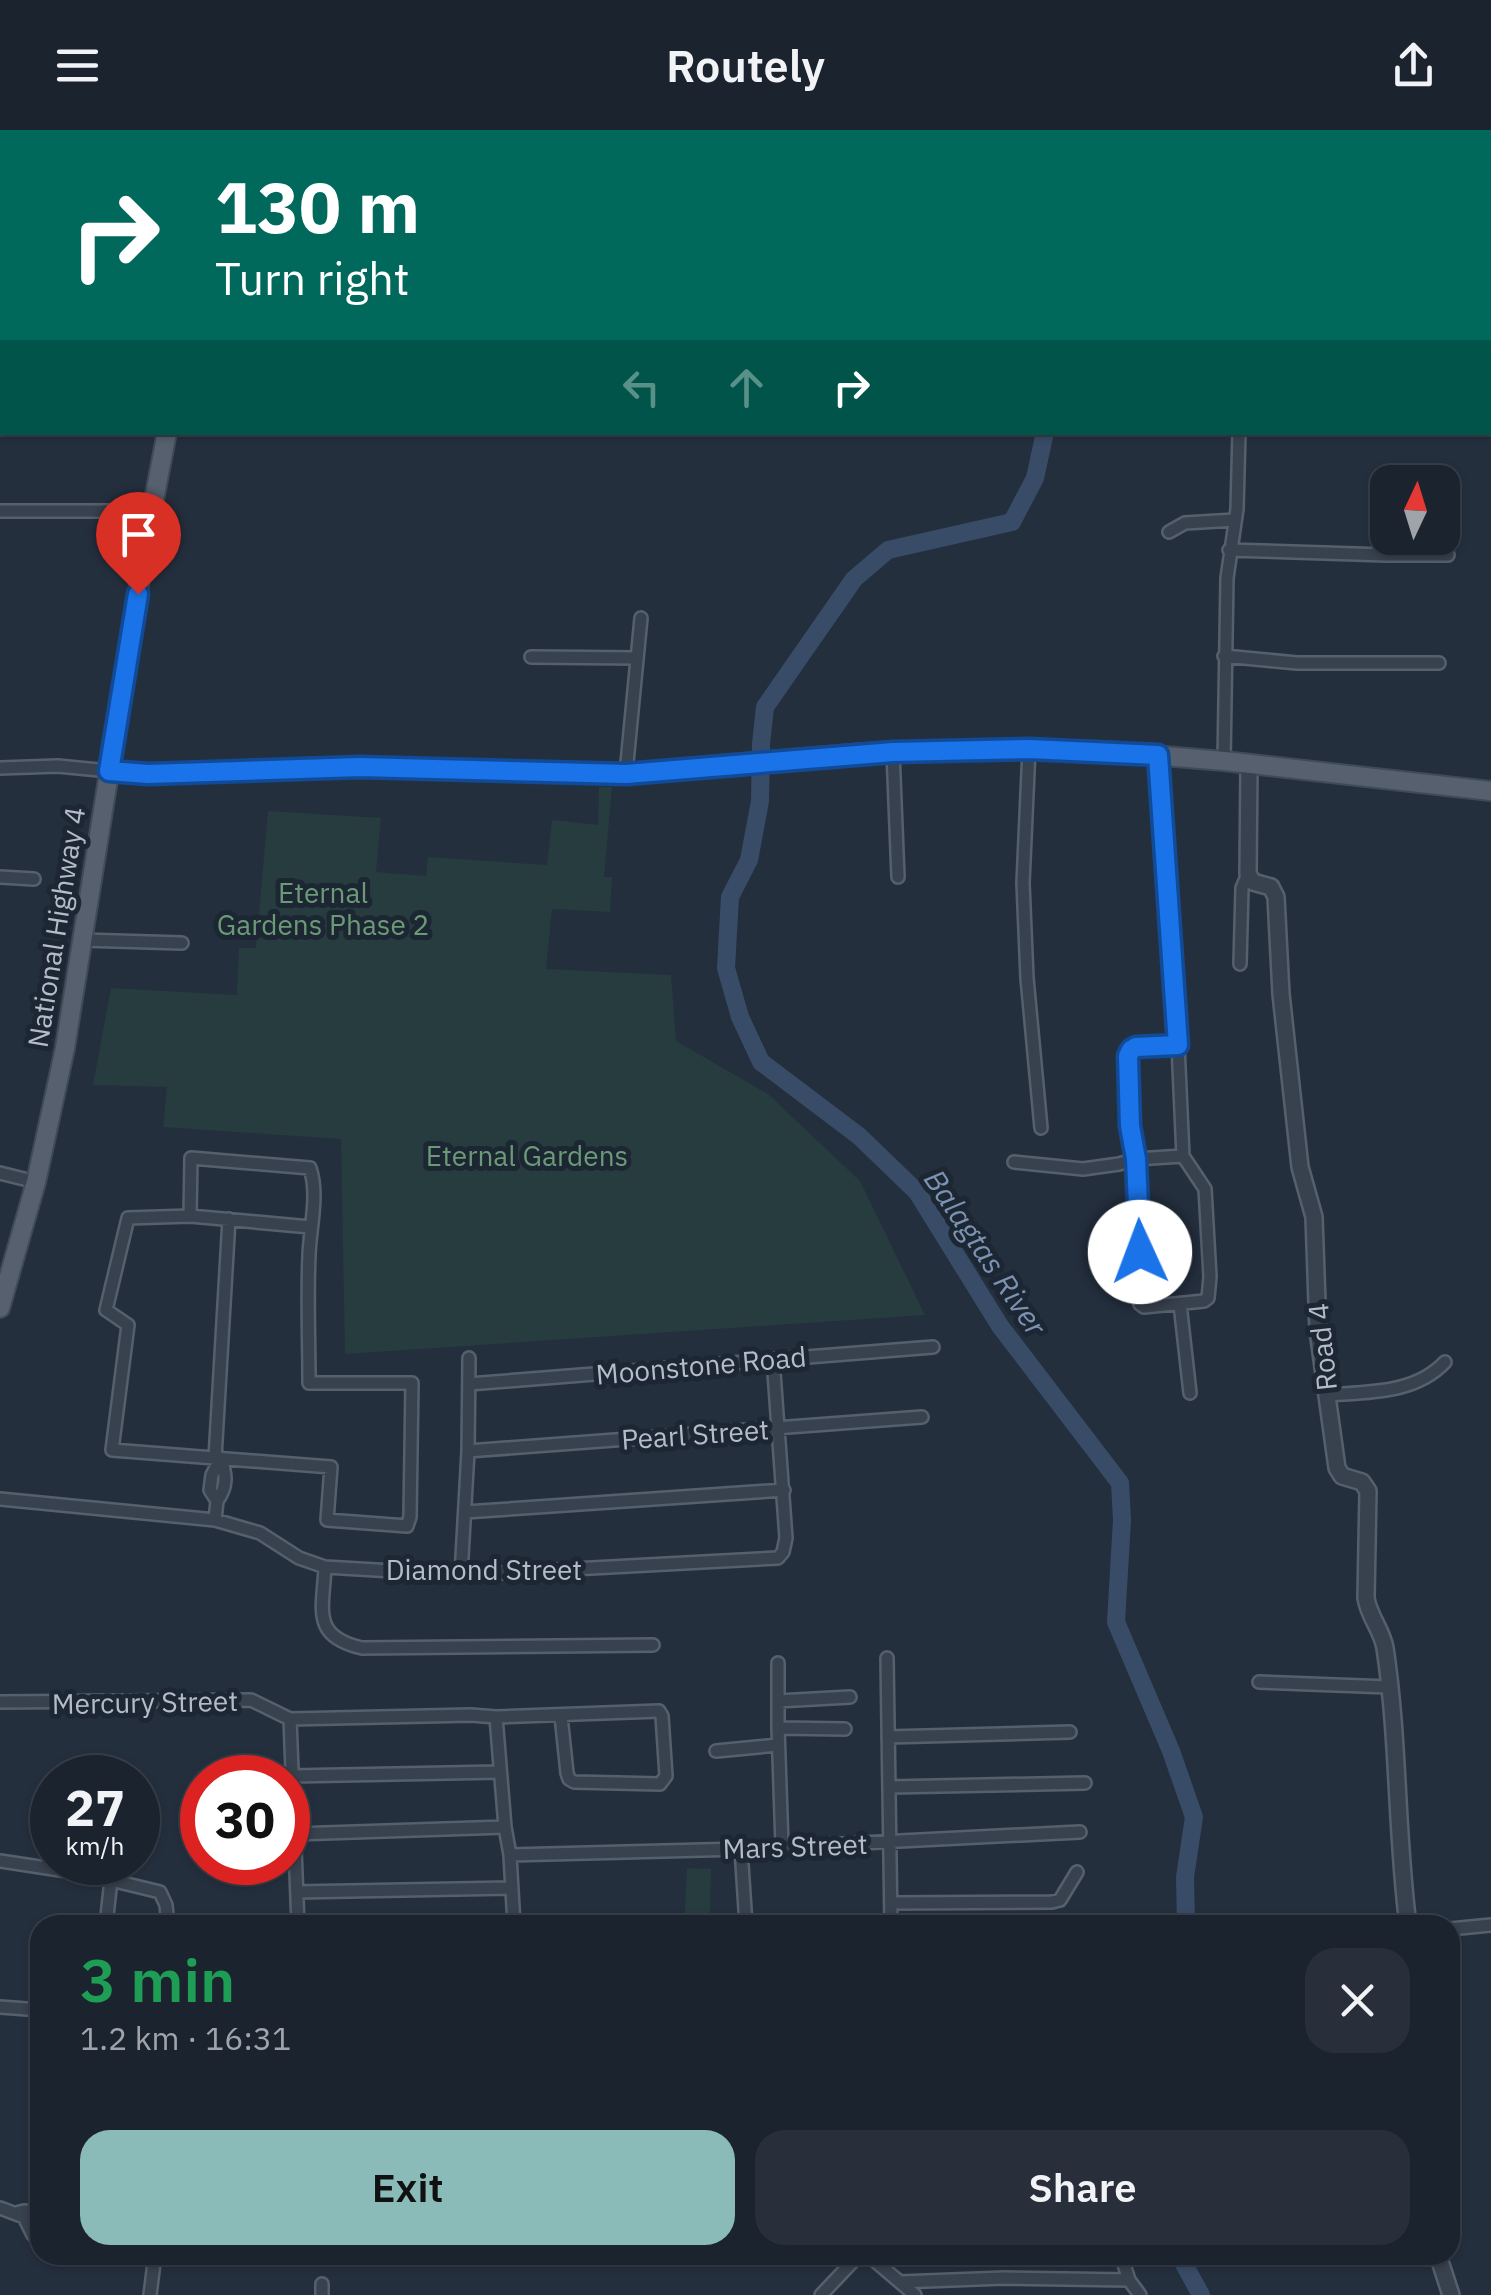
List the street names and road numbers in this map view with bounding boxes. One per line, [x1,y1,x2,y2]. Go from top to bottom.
street label: National Highway 4 [19,804,93,1050]
street label: Road 4 [1299,1301,1345,1393]
street label: Moonstone Road [594,1337,808,1393]
street label: Pearl Street [620,1410,770,1458]
street label: Diamond Street [386,1551,582,1588]
street label: Mercury Street [52,1682,238,1722]
street label: Mars Street [722,1825,868,1867]

